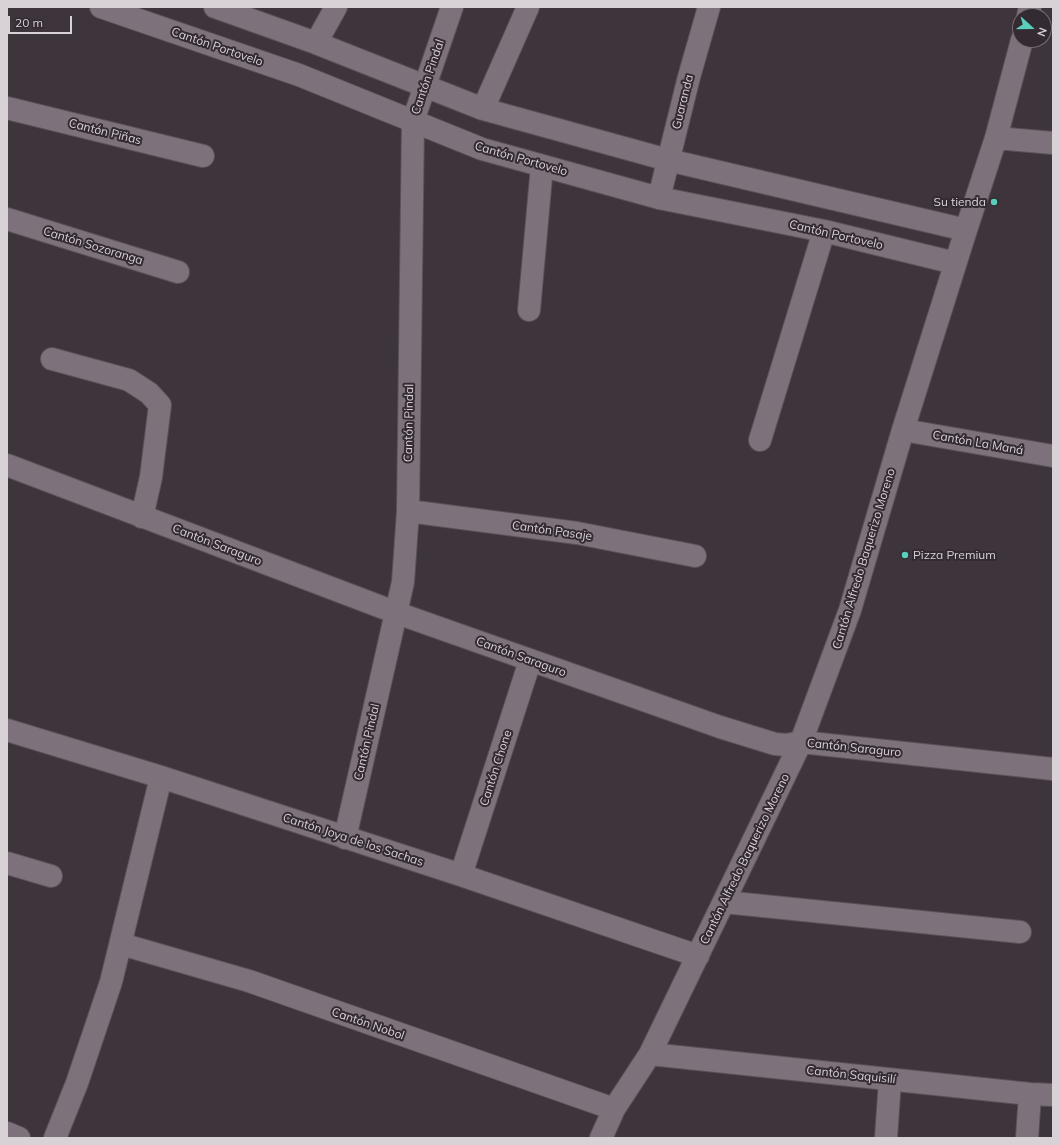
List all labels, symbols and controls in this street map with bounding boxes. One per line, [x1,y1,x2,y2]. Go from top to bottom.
scale bar [10,8,74,34]
north arrow [1012,8,1052,48]
text: 20 m [15,15,43,30]
street label: Cantón Portovelo [169,25,265,69]
text: N [1034,26,1050,38]
street label: Cantón Pindal [408,38,448,116]
street label: Guaranda [669,73,697,131]
street label: Cantón Piñas [67,116,143,148]
street label: Cantón Portovelo [473,139,569,179]
place label: Su tienda [933,195,986,209]
marker: Su tienda [989,197,999,207]
street label: Cantón Portovelo [788,217,884,253]
street label: Cantón Sozoranga [41,224,145,268]
street label: Cantón Pindal [401,384,417,462]
street label: Cantón La Maná [931,428,1025,458]
street label: Cantón Alfredo Baquerizo Moreno [830,467,898,651]
street label: Cantón Pasaje [511,518,593,544]
street label: Cantón Saraguro [170,521,264,569]
place label: Pizza Premium [913,548,996,562]
marker: Pizza Premium [900,550,910,560]
street label: Cantón Saraguro [474,634,568,680]
street label: Cantón Pindal [351,702,383,782]
street label: Cantón Chone [477,728,515,808]
street label: Cantón Saraguro [806,736,902,760]
street label: Cantón Alfredo Baquerizo Moreno [697,771,793,947]
street label: Cantón Joya de los Sachas [281,810,425,870]
street label: Cantón Nobol [330,1005,406,1043]
street label: Cantón Saquisilí [806,1063,896,1087]

